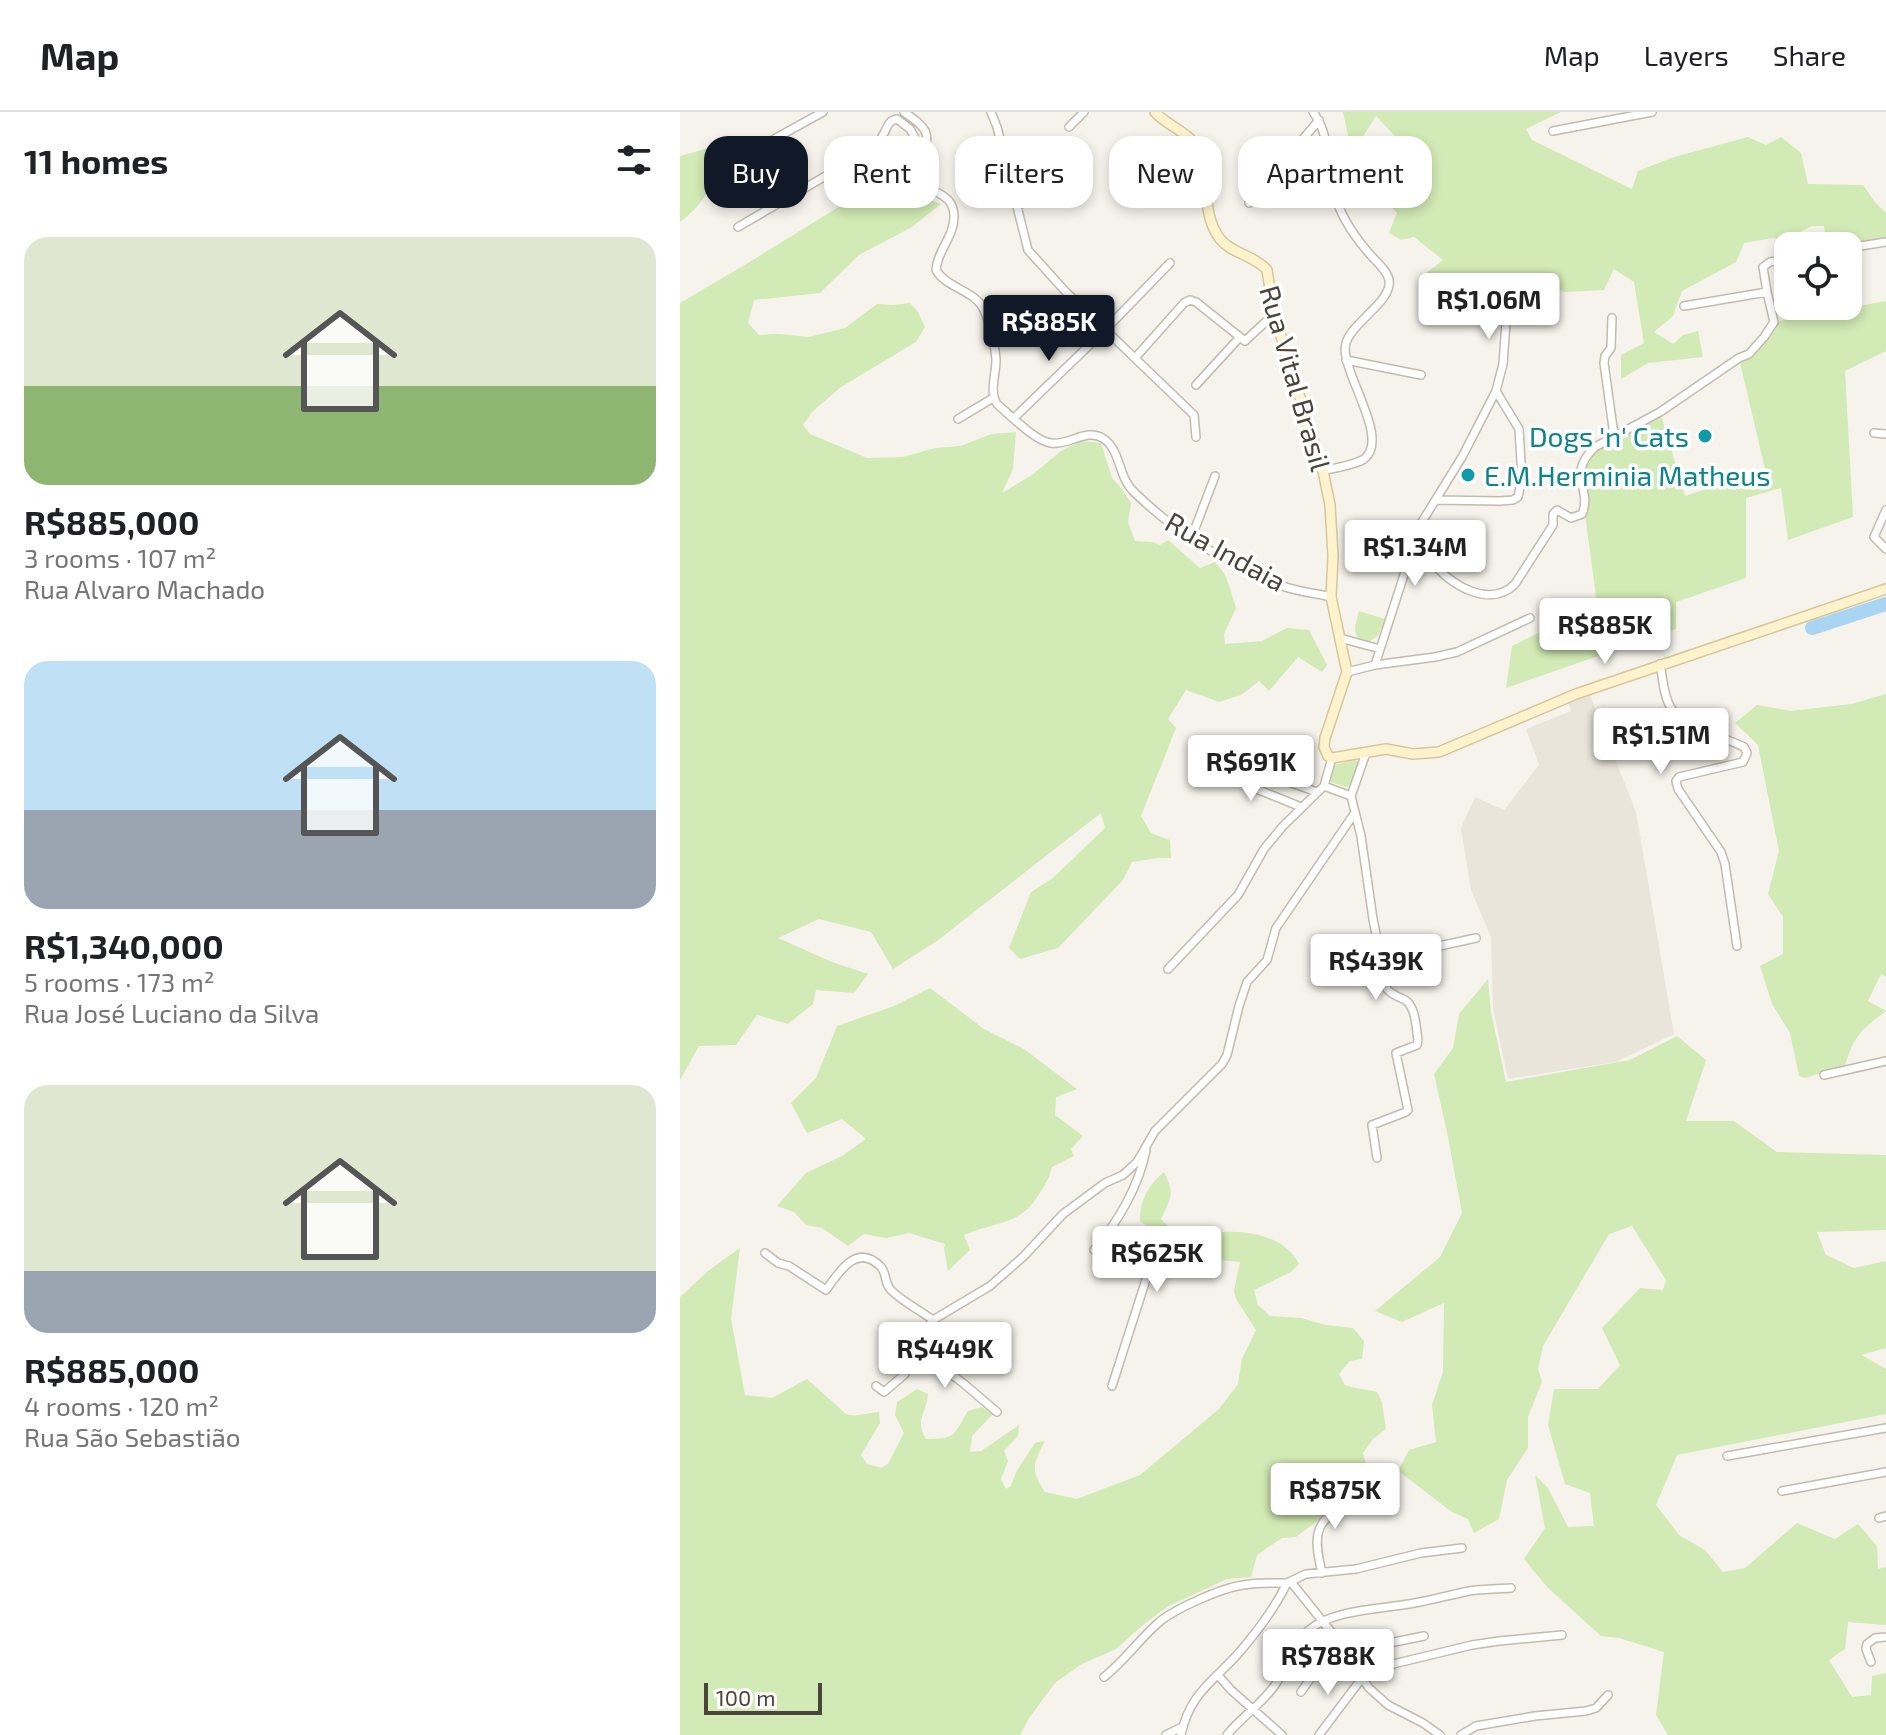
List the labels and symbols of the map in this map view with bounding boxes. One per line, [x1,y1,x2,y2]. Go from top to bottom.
pin: R$1.06M [1415,273,1563,341]
street label: Rua Vital Brasil [1253,281,1339,475]
pin: R$885K [984,295,1114,363]
place label: Dogs 'n' Cats [1529,419,1689,453]
marker: Dogs 'n' Cats [1696,427,1714,445]
place label: E.M.Herminia Matheus [1484,458,1770,492]
marker: E.M.Herminia Matheus [1459,466,1477,484]
street label: Rua Indaia [1160,504,1292,598]
pin: R$1.34M [1341,520,1489,588]
pin: R$885K [1540,598,1670,666]
pin: R$1.51M [1587,708,1735,776]
pin: R$691K [1186,735,1316,803]
pin: R$439K [1311,934,1441,1002]
pin: R$625K [1092,1226,1222,1294]
pin: R$449K [880,1322,1010,1390]
pin: R$875K [1270,1463,1400,1531]
pin: R$788K [1263,1629,1393,1697]
scale bar [704,1679,822,1715]

